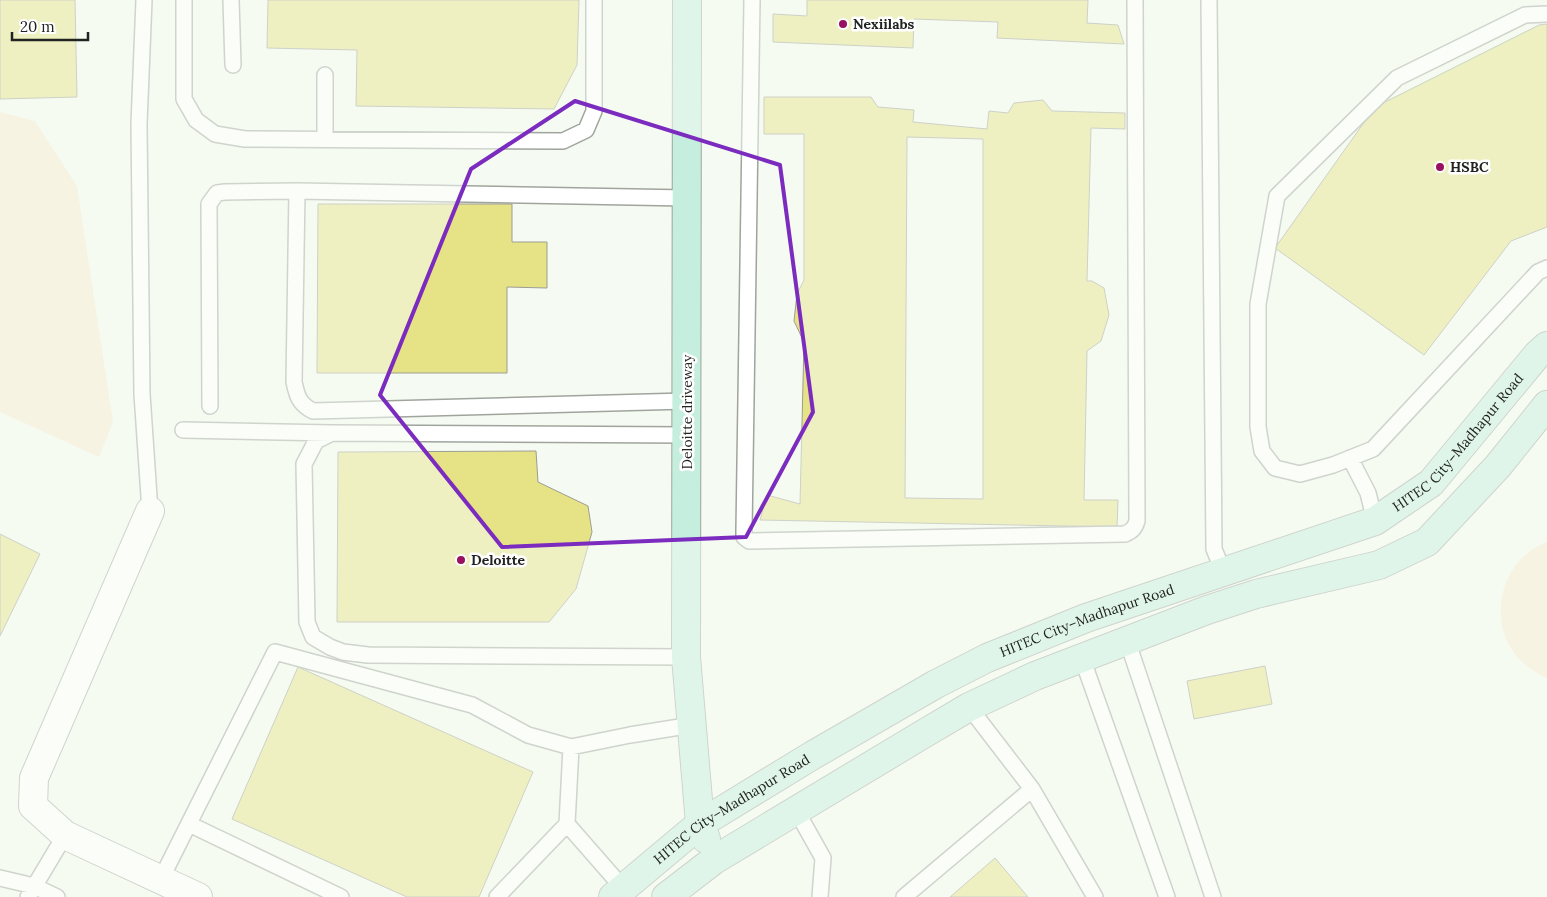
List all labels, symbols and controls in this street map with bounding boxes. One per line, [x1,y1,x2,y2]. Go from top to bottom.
scale bar [12,10,89,42]
place label: Nexiilabs [853,15,915,33]
text: 20 m [20,17,55,36]
marker: Nexiilabs [837,18,849,30]
place label: HSBC [1450,158,1489,176]
marker: HSBC [1434,161,1446,173]
street label: Deloitte driveway [678,354,696,469]
street label: HITEC City–Madhapur Road [1389,370,1527,516]
place label: Deloitte [471,551,526,569]
marker: Deloitte [455,554,467,566]
street label: HITEC City–Madhapur Road [997,580,1176,661]
street label: HITEC City–Madhapur Road [650,750,813,868]

